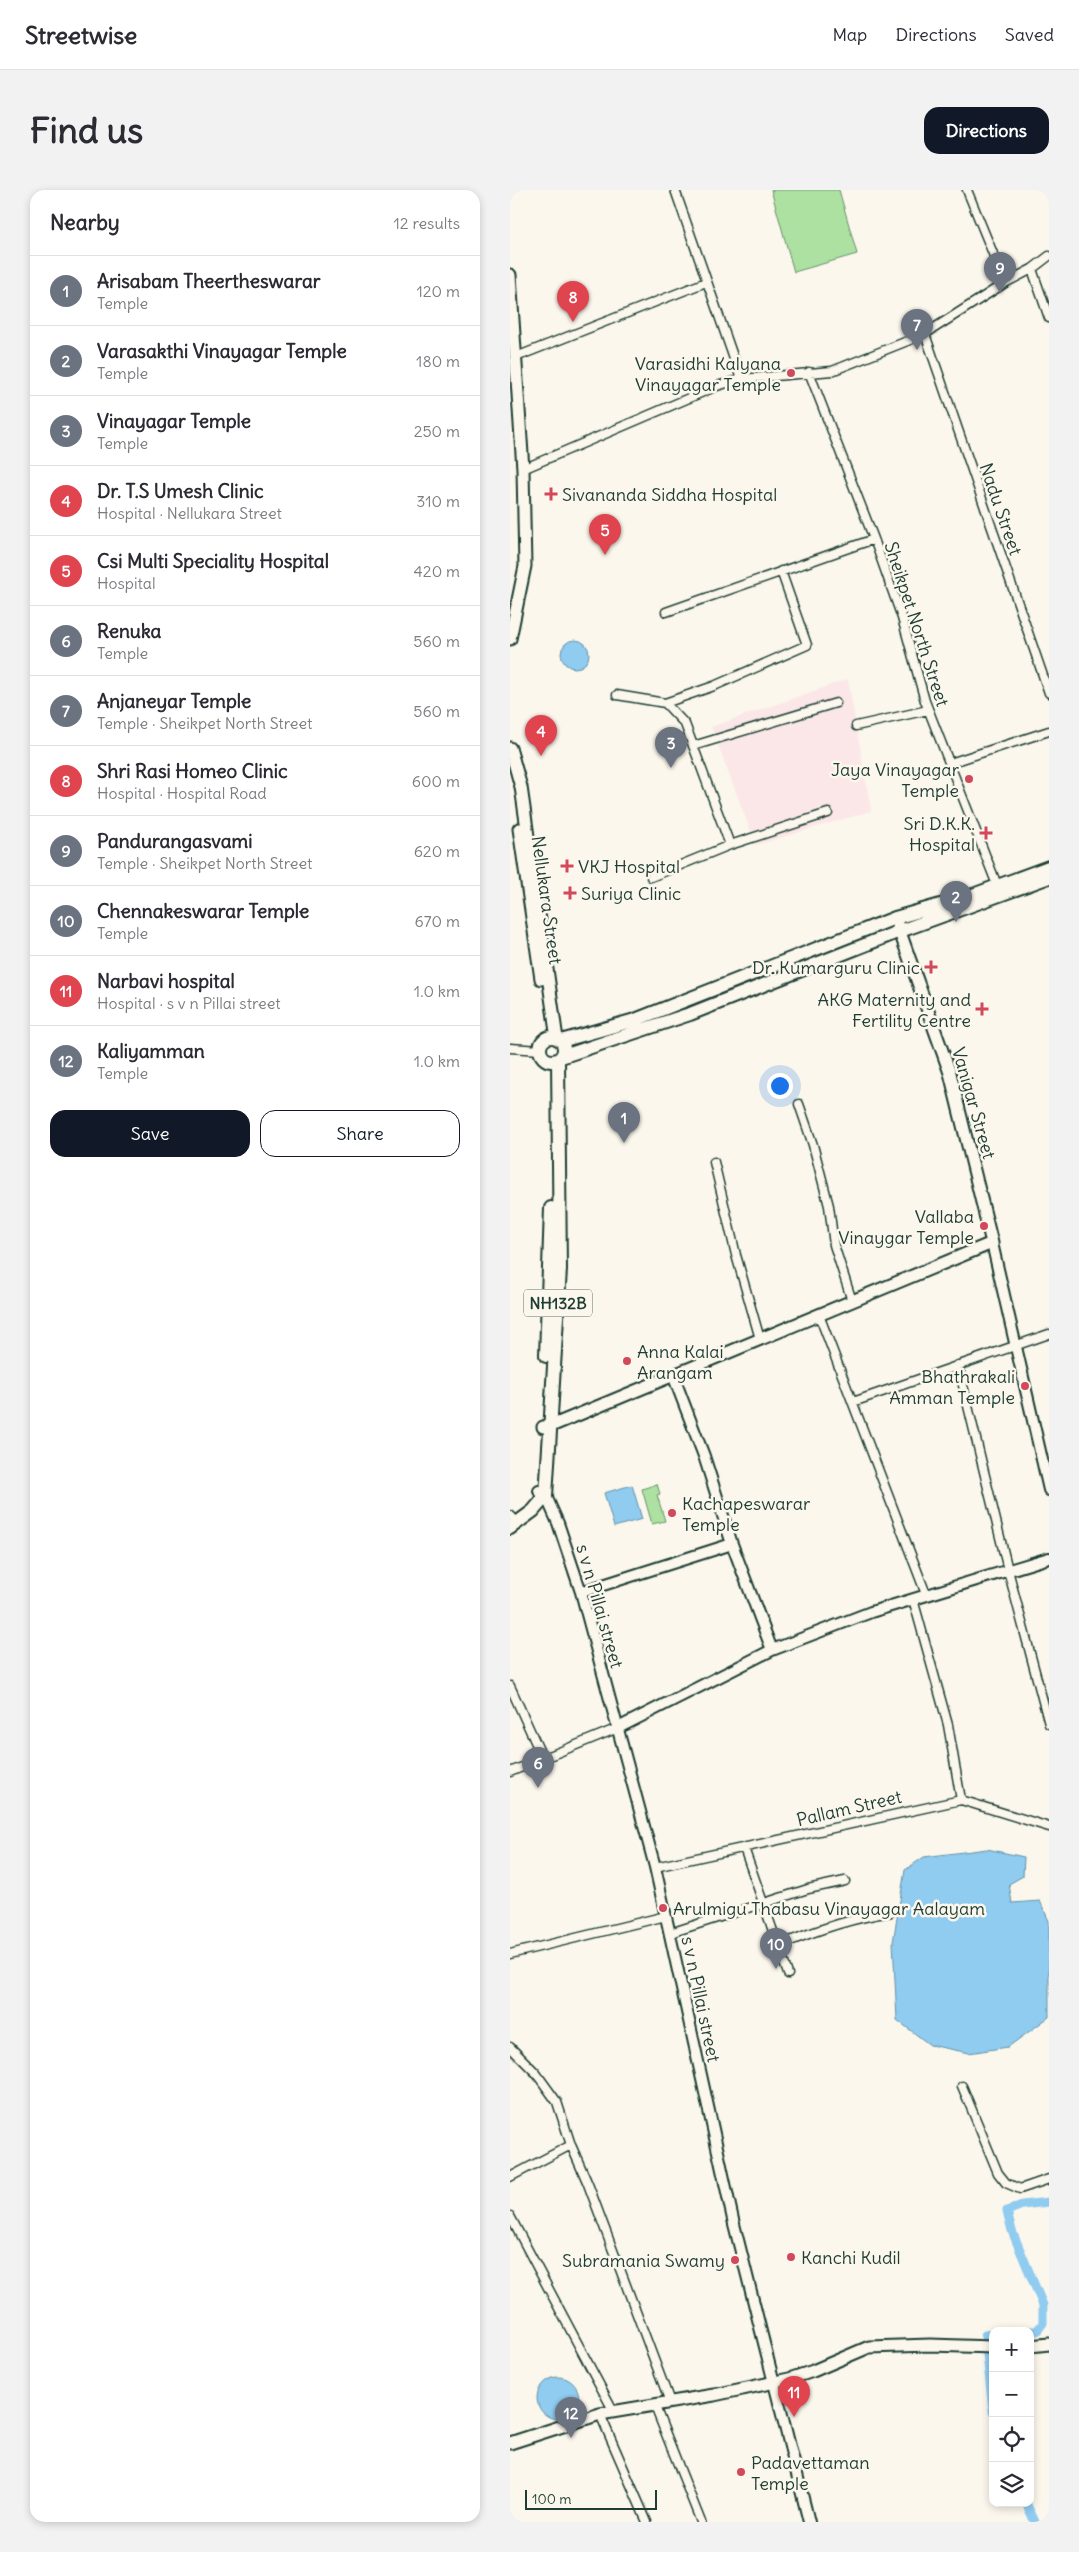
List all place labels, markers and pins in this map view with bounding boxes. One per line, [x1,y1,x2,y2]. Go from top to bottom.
pin: 9 [984,252,1016,293]
pin: 8 [557,281,589,322]
pin: 7 [901,309,933,350]
place label: Varasidhi Kalyana Vinayagar Temple [635,352,781,396]
marker: Varasidhi Kalyana Vinayagar Temple [785,367,797,379]
place label: Sivananda Siddha Hospital [562,483,777,506]
marker: Sivananda Siddha Hospital [544,487,558,501]
pin: 5 [589,514,621,555]
pin: 4 [525,715,557,756]
pin: 3 [655,727,687,768]
place label: Jaya Vinayagar Temple [831,758,960,802]
marker: Jaya Vinayagar Temple [963,773,975,785]
place label: Sri D.K.K. Hospital [903,812,975,856]
marker: Sri D.K.K. Hospital [979,826,993,840]
place label: VKJ Hospital [578,855,680,878]
marker: VKJ Hospital [560,859,574,873]
pin: 2 [940,881,972,922]
place label: Suriya Clinic [581,882,681,905]
marker: Suriya Clinic [563,886,577,900]
place label: Dr. Kumarguru Clinic [752,956,920,979]
marker: Dr. Kumarguru Clinic [924,960,938,974]
place label: AKG Maternity and Fertility Centre [817,988,971,1032]
marker: AKG Maternity and Fertility Centre [975,1002,989,1016]
pin: 1 [608,1102,640,1143]
place label: Vallaba Vinaygar Temple [838,1205,974,1249]
marker: Vallaba Vinaygar Temple [978,1220,990,1232]
place label: Anna Kalai Arangam [637,1340,724,1384]
marker: Anna Kalai Arangam [621,1355,633,1367]
place label: Bhathrakali Amman Temple [889,1365,1015,1409]
marker: Bhathrakali Amman Temple [1019,1380,1031,1392]
place label: Kachapeswarar Temple [682,1492,811,1536]
marker: Kachapeswarar Temple [666,1507,678,1519]
pin: 6 [522,1747,554,1788]
place label: Arulmigu Thabasu Vinayagar Aalayam [673,1897,985,1920]
marker: Arulmigu Thabasu Vinayagar Aalayam [657,1902,669,1914]
pin: 10 [760,1928,792,1969]
place label: Kanchi Kudil [801,2246,901,2269]
place label: Subramania Swamy [562,2249,725,2272]
marker: Kanchi Kudil [785,2251,797,2263]
marker: Subramania Swamy [729,2254,741,2266]
pin: 11 [778,2376,810,2417]
pin: 12 [555,2397,587,2438]
place label: Padavettaman Temple [751,2451,870,2495]
marker: Padavettaman Temple [735,2466,747,2478]

